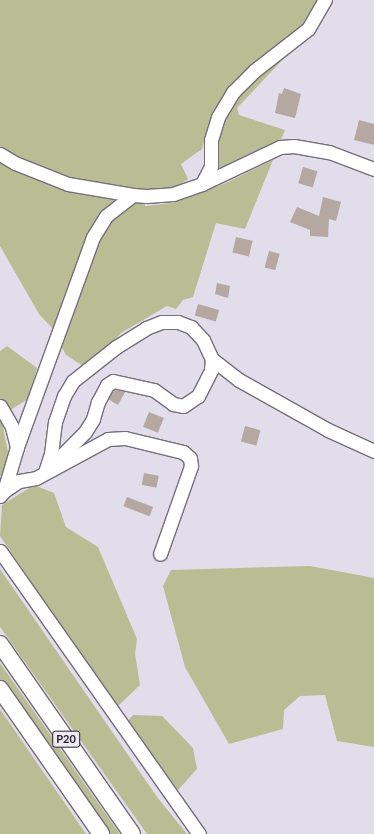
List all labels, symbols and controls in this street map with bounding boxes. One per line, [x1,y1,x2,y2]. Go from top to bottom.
road number: Р20 [52,730,80,748]

